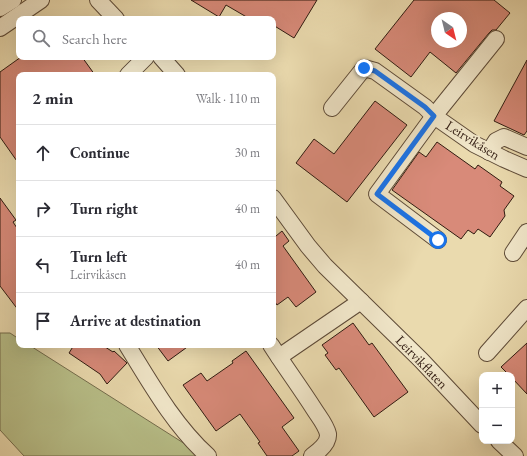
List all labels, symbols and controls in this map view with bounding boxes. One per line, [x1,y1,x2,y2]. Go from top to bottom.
north arrow [431,12,467,48]
search box [16,16,276,60]
icon: search [30,27,52,49]
text: Search here [62,29,127,48]
route end [355,59,373,77]
text: 2 min [32,87,73,109]
text: Walk · 110 m [196,90,260,107]
street label: Leirvikåsen [442,116,504,164]
icon: ahead [32,142,54,164]
text: Continue [70,143,130,162]
text: 30 m [235,144,260,161]
icon: right [32,198,54,220]
text: Turn right [70,199,138,218]
text: 40 m [235,200,260,217]
route start [429,231,447,249]
text: Turn left [70,247,127,266]
icon: left [32,254,54,276]
text: 40 m [235,256,260,273]
text: Leirvikåsen [70,266,127,283]
icon: arrive [32,310,54,332]
text: Arrive at destination [70,311,201,330]
street label: Leirvikflaten [392,331,452,393]
map controls [479,372,515,444]
button: + [479,372,515,408]
button: − [479,408,515,444]

